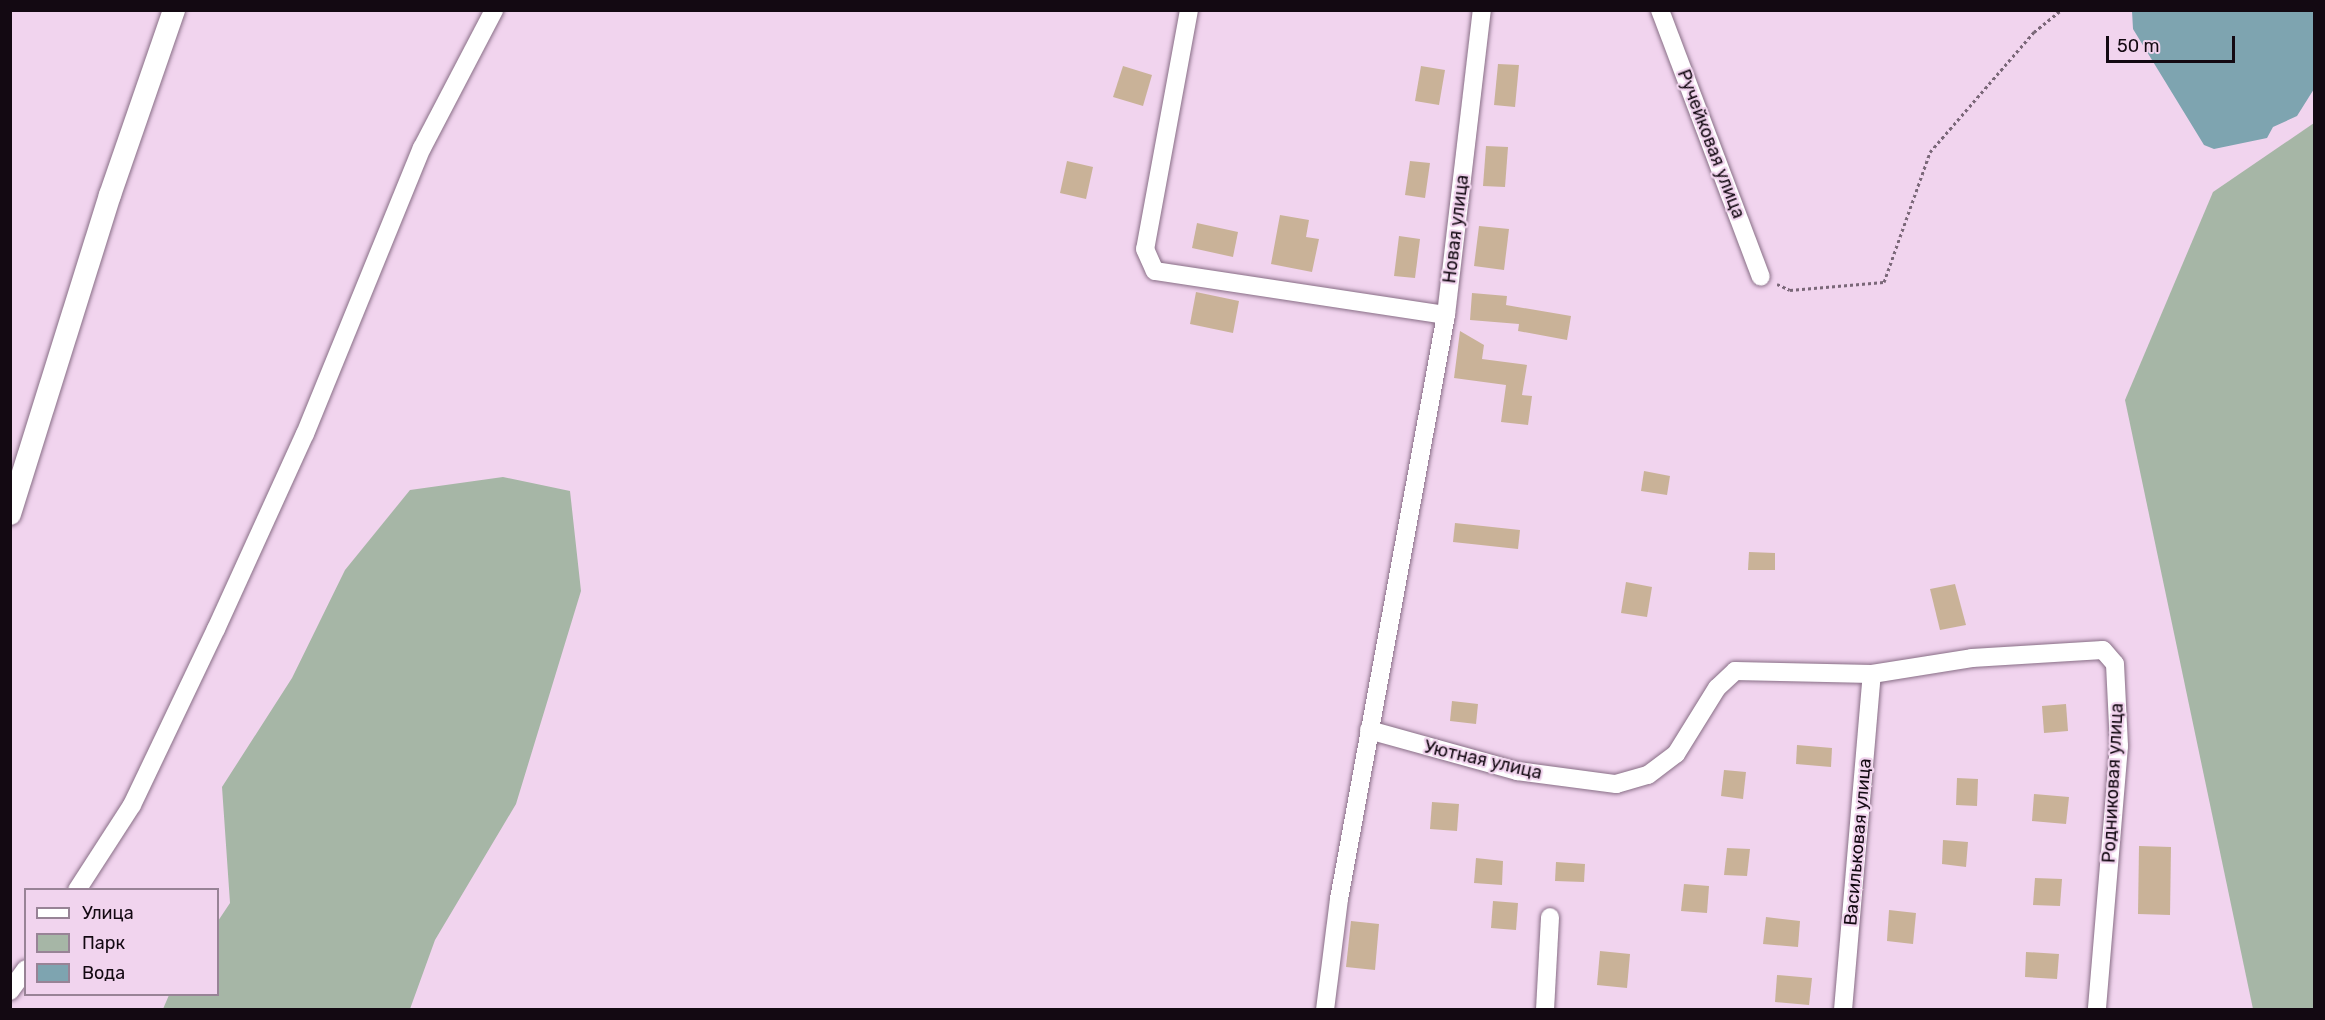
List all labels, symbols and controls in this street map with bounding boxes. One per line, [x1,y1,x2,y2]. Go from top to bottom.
scale bar [2109,24,2238,62]
text: 50 m [2117,35,2160,57]
street label: Ручейковая улица [1673,66,1749,222]
street label: Новая улица [1439,173,1473,285]
street label: Родниковая улица [2098,702,2128,864]
street label: Уютная улица [1422,736,1544,784]
street label: Васильковая улица [1840,757,1876,927]
legend [24,888,219,996]
text: Улица [82,902,134,924]
text: Парк [82,932,125,954]
text: Вода [82,962,125,984]

